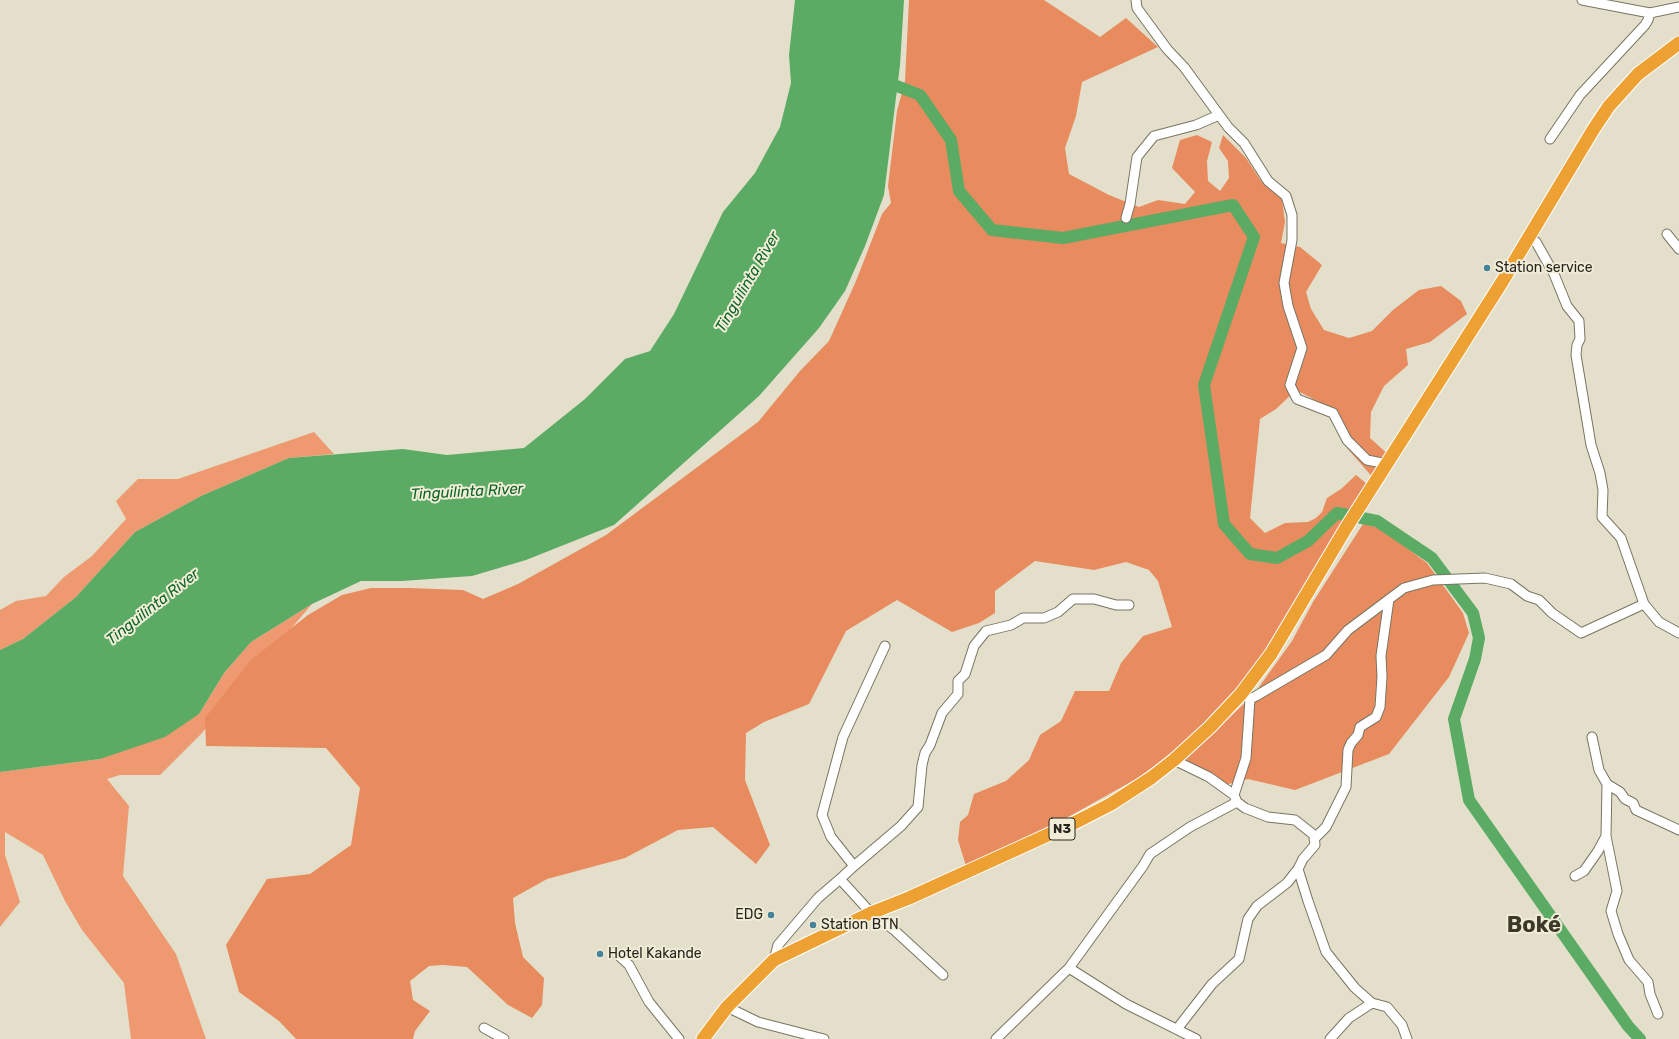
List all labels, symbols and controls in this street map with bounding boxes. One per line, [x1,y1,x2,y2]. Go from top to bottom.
water label: Tinguilinta River [712,229,784,335]
place label: Station service [1495,260,1593,276]
marker: Station service [1482,263,1492,273]
water label: Tinguilinta River [410,480,524,504]
water label: Tinguilinta River [103,565,203,649]
road number: N3 [1049,818,1075,840]
place label: EDG [735,907,763,923]
marker: EDG [766,910,776,920]
district label: Boké [1507,913,1561,939]
place label: Station BTN [821,917,899,933]
marker: Station BTN [808,920,818,930]
place label: Hotel Kakande [608,946,702,962]
marker: Hotel Kakande [595,949,605,959]

